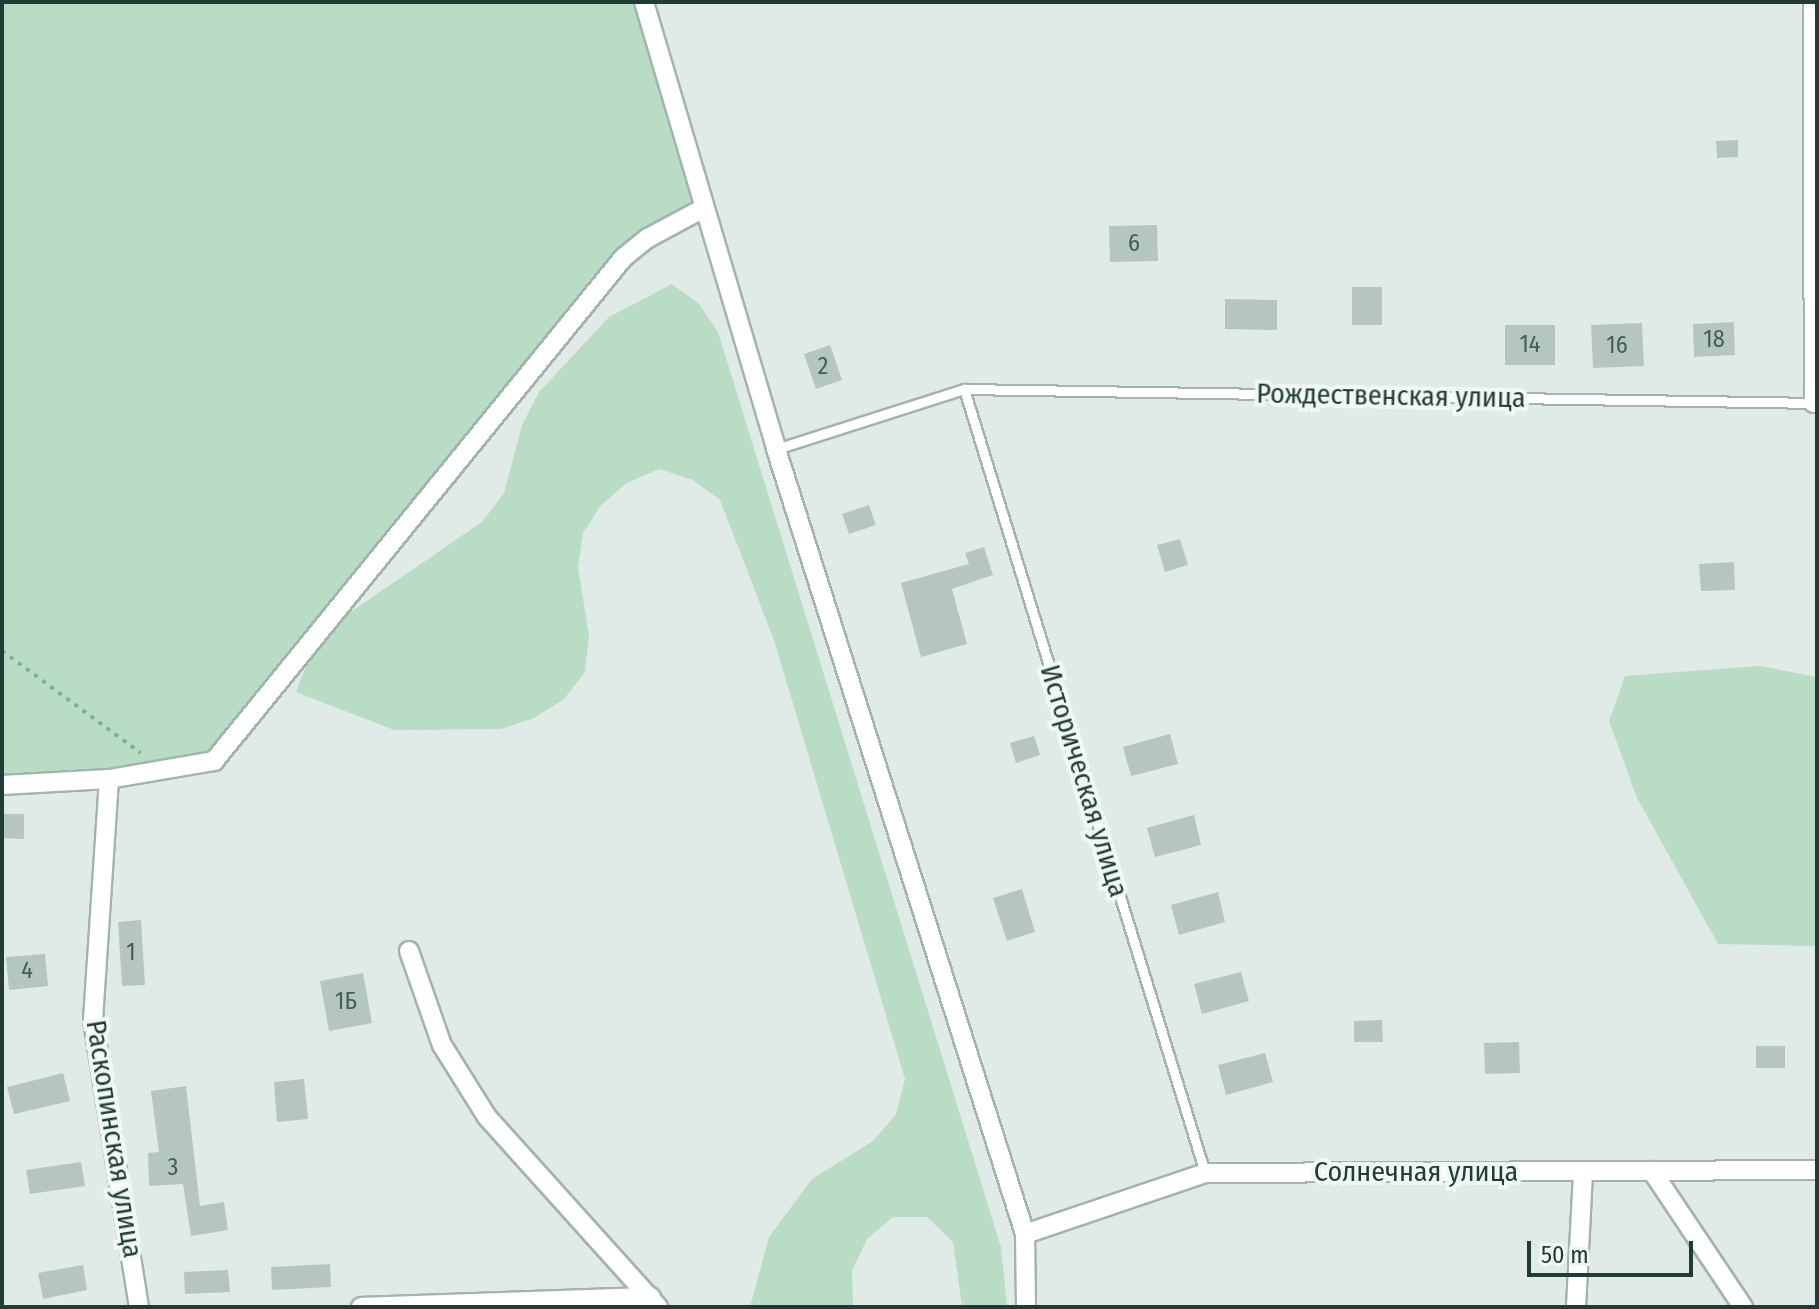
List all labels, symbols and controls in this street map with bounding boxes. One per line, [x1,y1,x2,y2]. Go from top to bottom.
house number: 6 [1128,230,1140,258]
house number: 18 [1703,326,1725,354]
house number: 14 [1520,331,1540,359]
house number: 16 [1606,332,1628,360]
house number: 2 [818,353,828,381]
street label: Рождественская улица [1256,377,1526,415]
street label: Историческая улица [1033,661,1135,901]
house number: 1 [126,939,136,967]
house number: 4 [21,957,33,985]
house number: 1Б [335,988,357,1016]
street label: Раскопинская улица [79,1018,149,1260]
house number: 3 [168,1154,178,1182]
street label: Солнечная улица [1314,1155,1518,1189]
scale bar [1531,1225,1697,1275]
text: 50 m [1541,1241,1589,1269]

